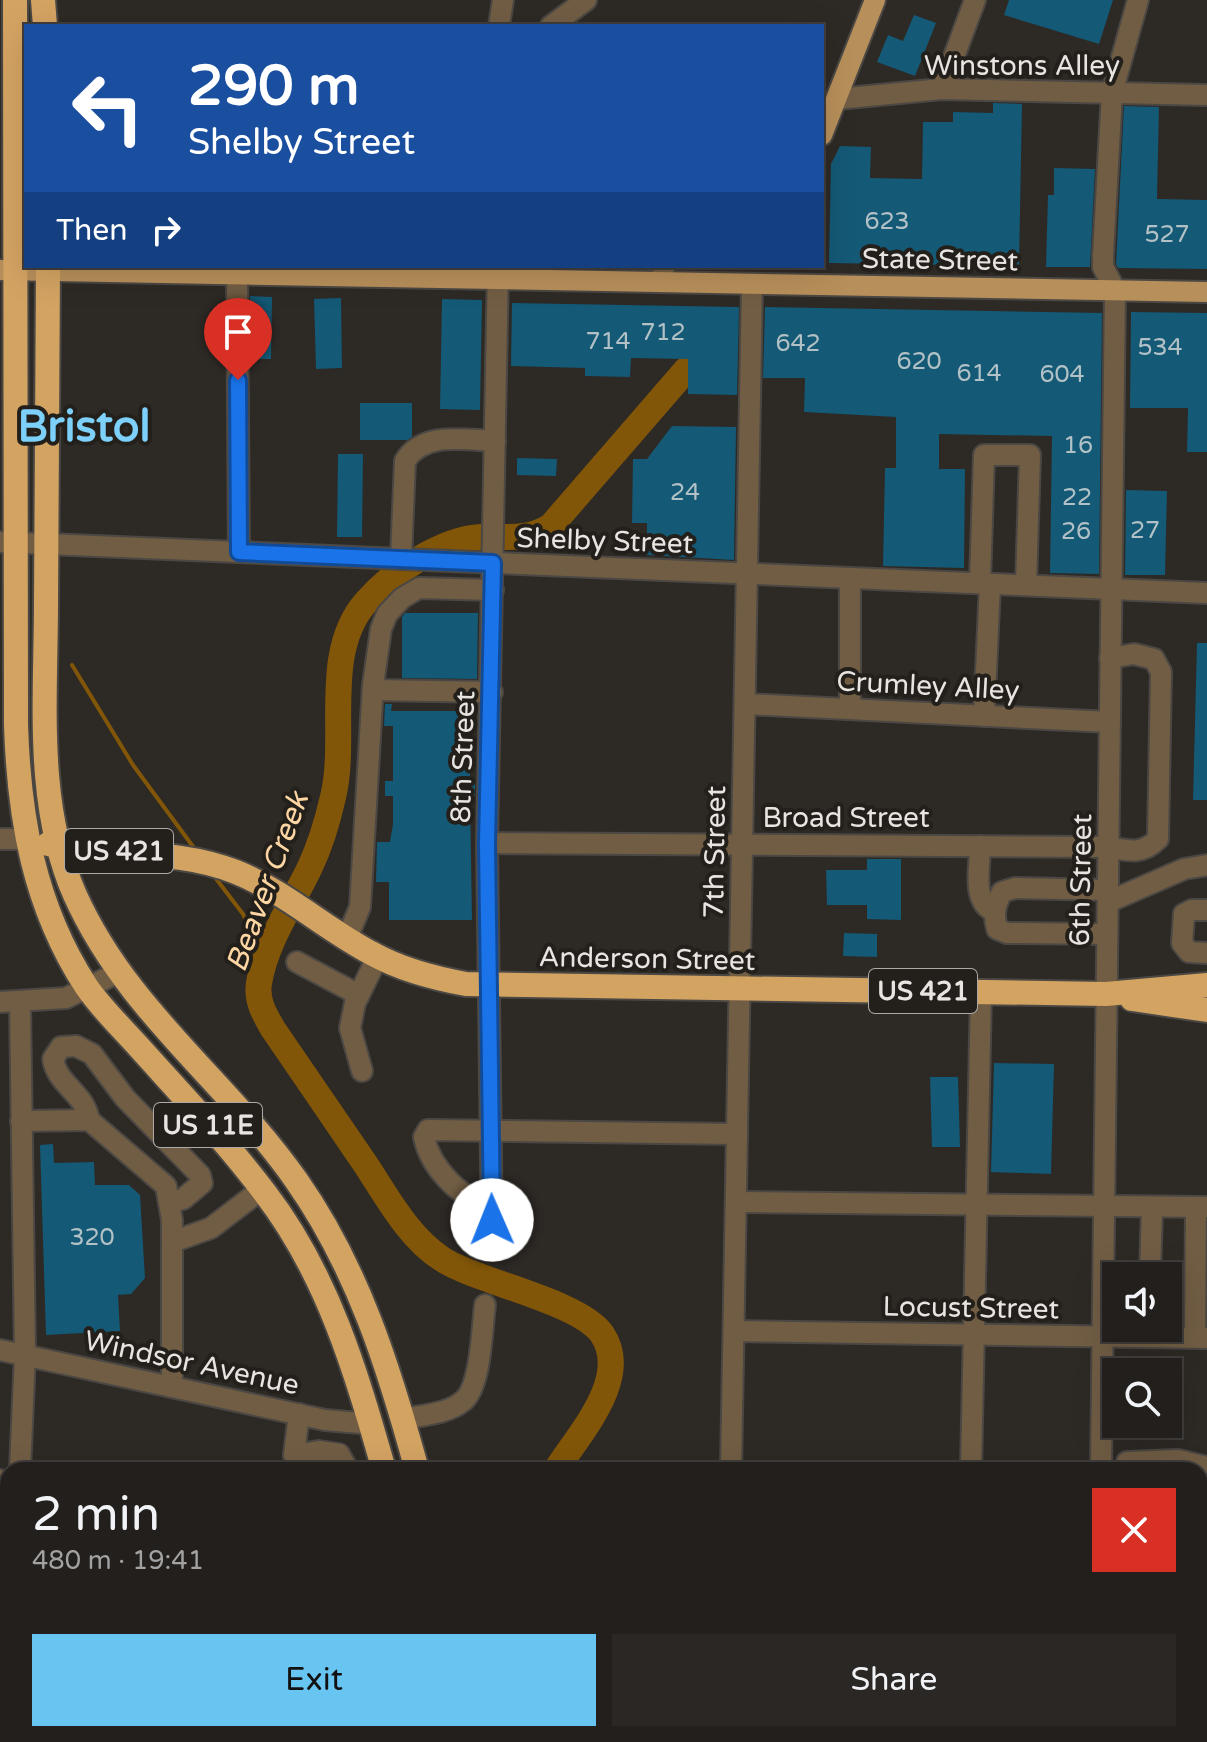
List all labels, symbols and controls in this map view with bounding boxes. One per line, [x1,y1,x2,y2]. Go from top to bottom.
street label: Winstons Alley [924,49,1120,83]
text: 290 m [188,53,359,120]
icon: left [56,56,160,160]
text: Shelby Street [188,121,415,164]
house number: 623 [864,207,910,236]
icon: right [144,208,188,252]
text: Then [56,212,128,249]
house number: 527 [1144,220,1190,249]
street label: State Street [862,242,1019,278]
pin [204,298,272,380]
icon: arrive [216,310,260,354]
house number: 712 [640,318,686,347]
house number: 714 [585,327,631,356]
house number: 642 [775,329,821,358]
house number: 534 [1137,333,1183,362]
house number: 620 [896,347,942,376]
house number: 614 [956,359,1002,388]
house number: 604 [1039,360,1085,389]
district label: Bristol [17,401,151,454]
house number: 16 [1063,431,1093,460]
house number: 24 [670,478,700,507]
house number: 22 [1062,483,1092,512]
house number: 27 [1130,516,1160,545]
house number: 26 [1061,517,1091,546]
street label: Shelby Street [516,521,694,561]
street label: Crumley Alley [836,664,1020,708]
street label: 8th Street [444,690,482,824]
water label: Beaver Creek [218,785,318,977]
street label: 7th Street [697,785,733,919]
street label: Broad Street [762,801,930,835]
street label: 6th Street [1063,813,1099,947]
road number: US 421 [65,829,173,873]
street label: Anderson Street [538,940,756,978]
road number: US 421 [869,969,977,1013]
road number: US 11E [154,1103,262,1147]
position arrow [450,1178,534,1262]
house number: 320 [69,1223,115,1252]
map controls [1102,1262,1182,1438]
button: sound [1102,1262,1182,1342]
street label: Locust Street [882,1289,1060,1327]
street label: Windsor Avenue [81,1324,302,1402]
button: search [1102,1358,1182,1438]
text: 2 min [32,1486,160,1544]
button: close [1092,1488,1176,1572]
text: 480 m · 19:41 [32,1545,204,1576]
button: Exit [32,1634,596,1726]
button: Share [612,1634,1176,1726]

